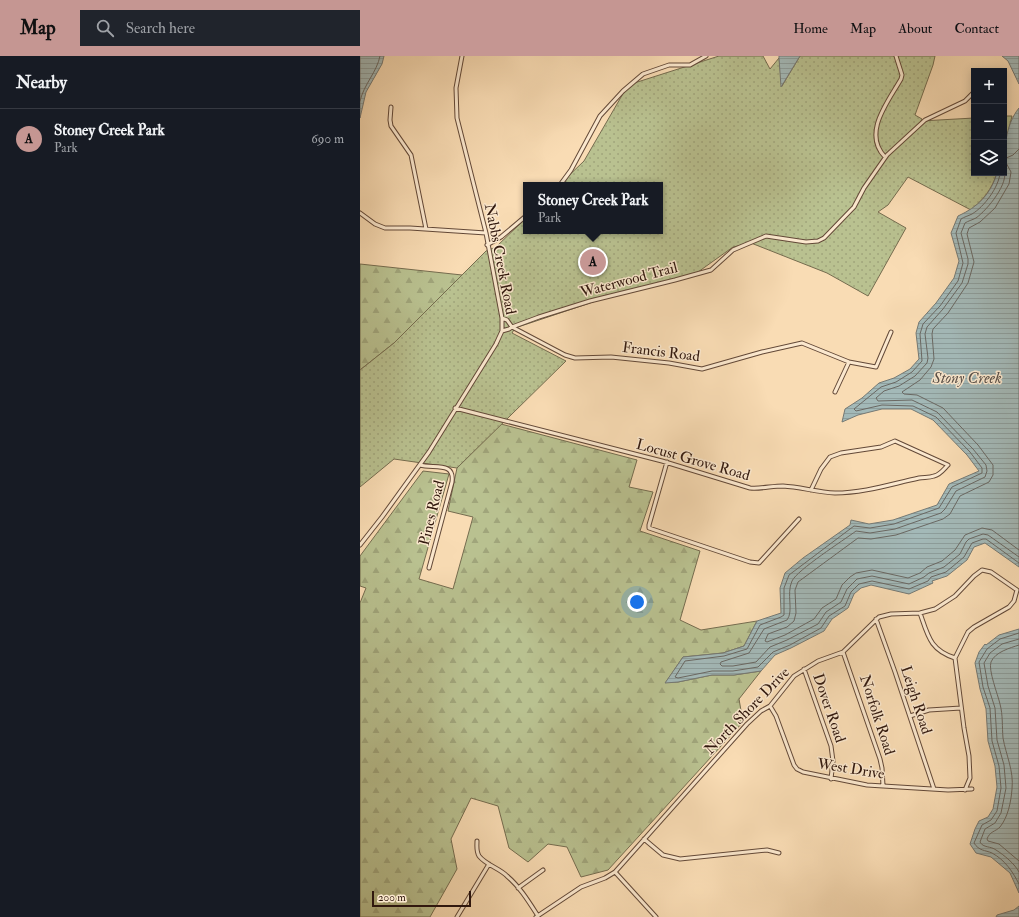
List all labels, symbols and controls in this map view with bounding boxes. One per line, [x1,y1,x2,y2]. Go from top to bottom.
search box [80,10,360,46]
text: Map [20,16,56,40]
icon: search [94,17,116,39]
text: Search here [126,19,195,38]
text: Home [793,20,828,37]
text: Map [850,20,876,37]
text: About [898,20,932,37]
text: Contact [954,20,999,37]
map controls [971,68,1007,176]
button: + [971,68,1007,104]
text: Nearby [16,72,67,93]
button: − [971,104,1007,140]
text: Stoney Creek Park [54,121,165,140]
text: A [25,131,33,147]
text: 690 m [311,131,344,147]
text: Park [54,140,78,156]
button: layers [971,140,1007,176]
popup [523,182,663,234]
text: Stoney Creek Park [538,191,648,210]
street label: Nabbs Creek Road [480,202,520,317]
text: Park [538,210,561,226]
pin: A [580,247,606,277]
street label: Waterwood Trail [577,258,680,302]
street label: Francis Road [621,338,702,366]
water label: Stony Creek [931,368,1002,388]
street label: Locust Grove Road [634,435,753,485]
street label: Pines Road [415,478,449,547]
your location [627,592,647,612]
street label: North Shore Drive [700,663,794,759]
street label: Leigh Road [896,663,936,737]
street label: Dover Road [808,671,850,746]
street label: Norfolk Road [855,672,899,758]
street label: West Drive [815,754,886,784]
scale bar [372,889,471,908]
text: 200 m [378,891,406,904]

